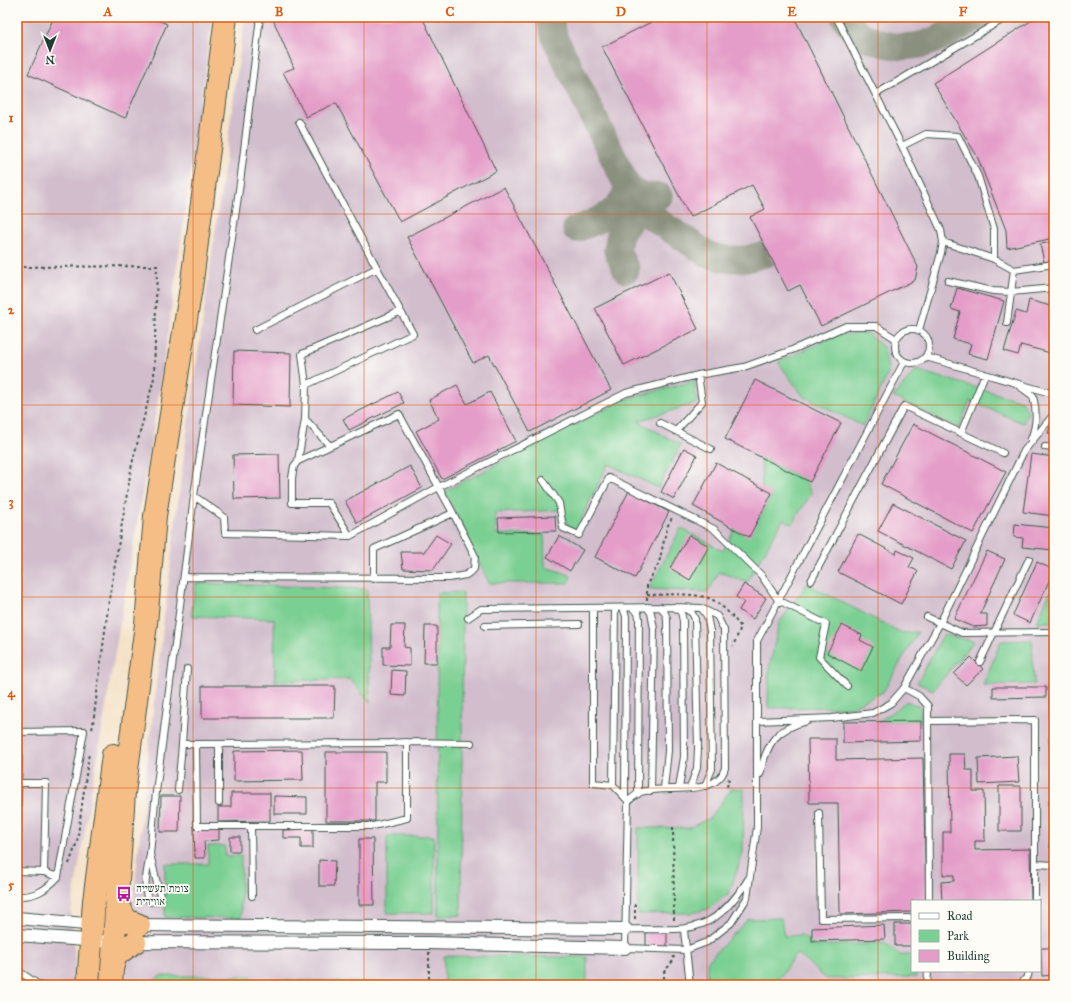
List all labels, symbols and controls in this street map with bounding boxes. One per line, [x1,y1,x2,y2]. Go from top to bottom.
text: A [103,4,113,20]
text: B [275,4,284,20]
text: C [446,4,455,20]
text: D [616,4,626,20]
text: E [787,4,797,20]
text: F [959,4,968,20]
north arrow [30,30,70,70]
text: N [45,53,55,66]
text: 1 [8,110,14,126]
text: 2 [8,302,15,318]
text: 3 [8,494,14,510]
text: 4 [7,685,15,701]
text: 5 [8,877,15,893]
place label: צומת תעשייה אווירית [136,882,189,908]
bus stop icon: צומת תעשייה אווירית [115,885,133,903]
legend [911,900,1041,972]
text: Road [947,909,973,923]
text: Park [947,929,969,943]
text: Building [947,949,990,964]

